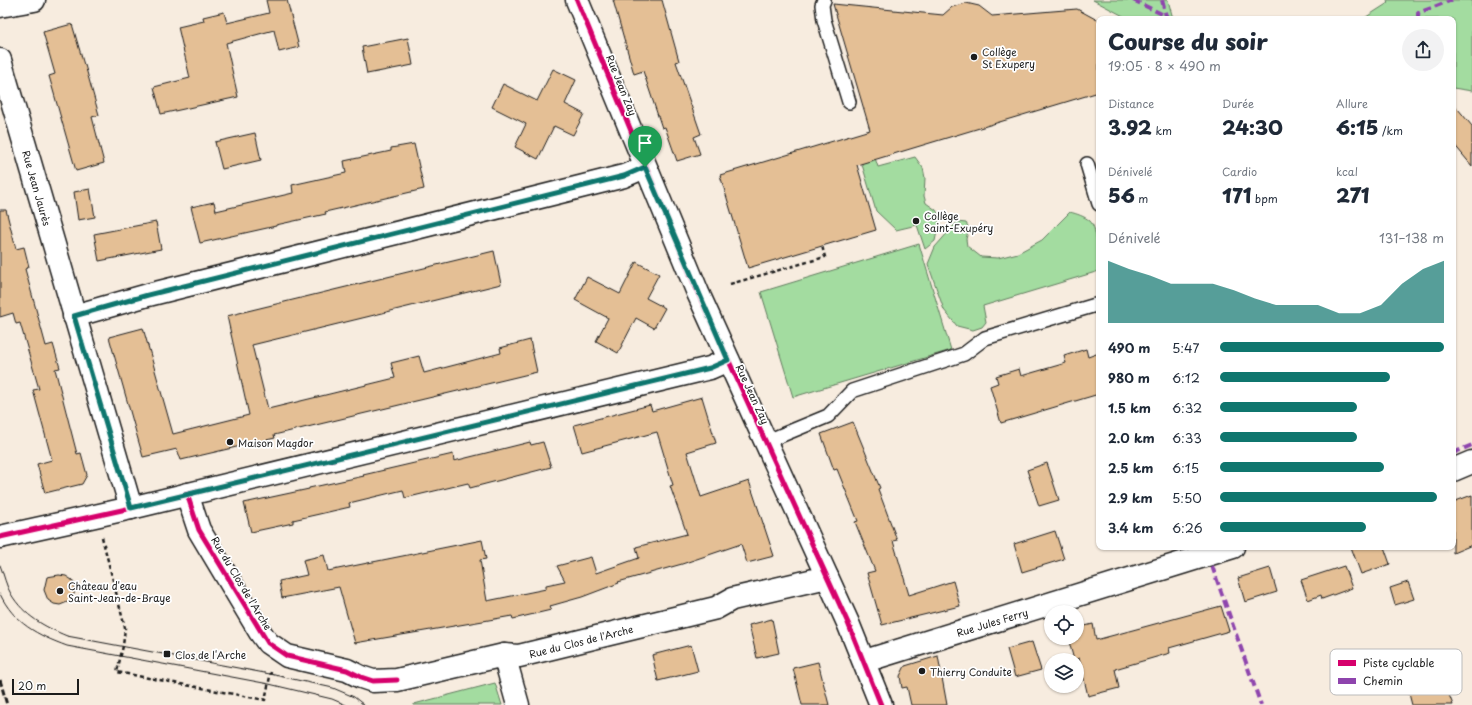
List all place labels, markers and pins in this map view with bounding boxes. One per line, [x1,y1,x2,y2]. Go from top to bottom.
place label: Collège St Exupery [982,44,1035,71]
marker: Collège St Exupery [969,52,979,62]
pin [628,126,662,167]
place label: Collège Saint-Exupéry [924,208,994,235]
marker: Collège Saint-Exupéry [911,216,921,226]
place label: Maison Magdor [238,435,314,450]
marker: Maison Magdor [225,437,235,447]
place label: Château d'eau Saint-Jean-de-Braye [68,578,171,605]
marker: Château d'eau Saint-Jean-de-Braye [55,586,65,596]
place label: Clos de l'Arche [175,647,246,662]
marker: Clos de l'Arche [162,649,172,659]
place label: Thierry Conduite [930,664,1012,680]
marker: Thierry Conduite [917,666,927,676]

